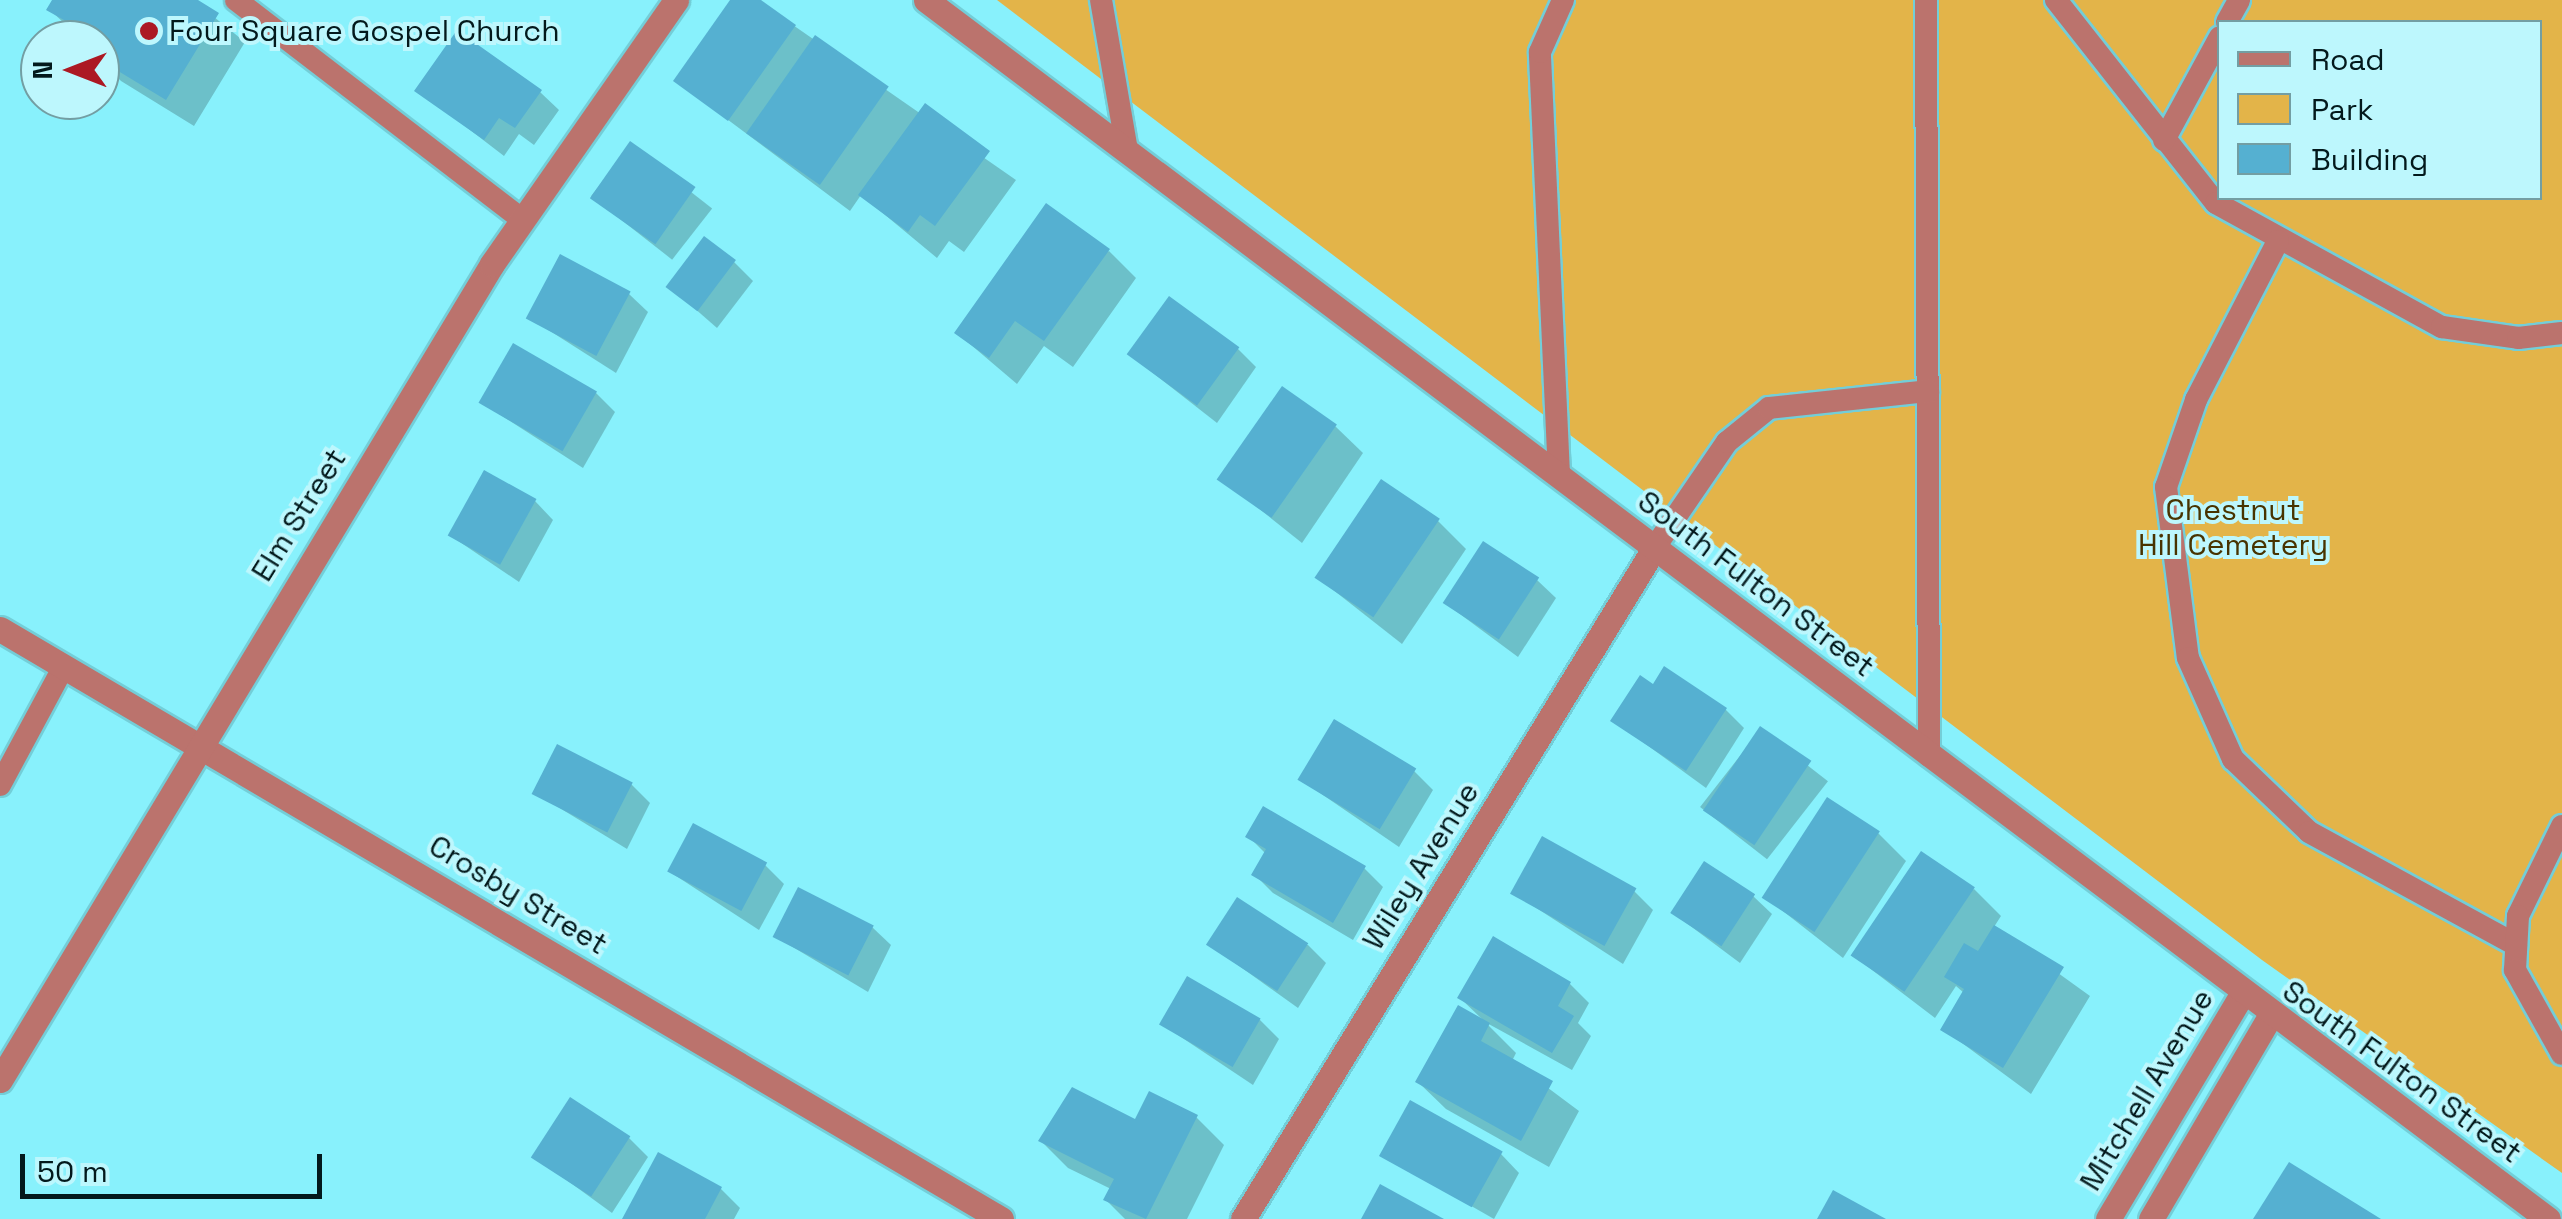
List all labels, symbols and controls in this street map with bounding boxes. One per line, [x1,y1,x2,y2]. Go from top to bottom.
place label: Four Square Gospel Church [169,13,560,49]
north arrow [20,20,120,120]
marker: Four Square Gospel Church [138,20,160,42]
legend [2217,20,2542,200]
text: Road [2311,40,2385,79]
text: N [24,61,60,79]
text: Park [2311,90,2373,129]
text: Building [2311,140,2428,179]
street label: Elm Street [244,442,354,588]
street label: South Fulton Street [1631,483,1881,685]
park label: Chestnut Hill Cemetery [2138,492,2328,562]
street label: Wiley Avenue [1355,776,1487,956]
street label: Crosby Street [422,828,614,962]
street label: South Fulton Street [2275,973,2529,1171]
street label: Mitchell Avenue [2073,983,2221,1197]
scale bar [25,1134,328,1196]
text: 50 m [37,1152,108,1191]

